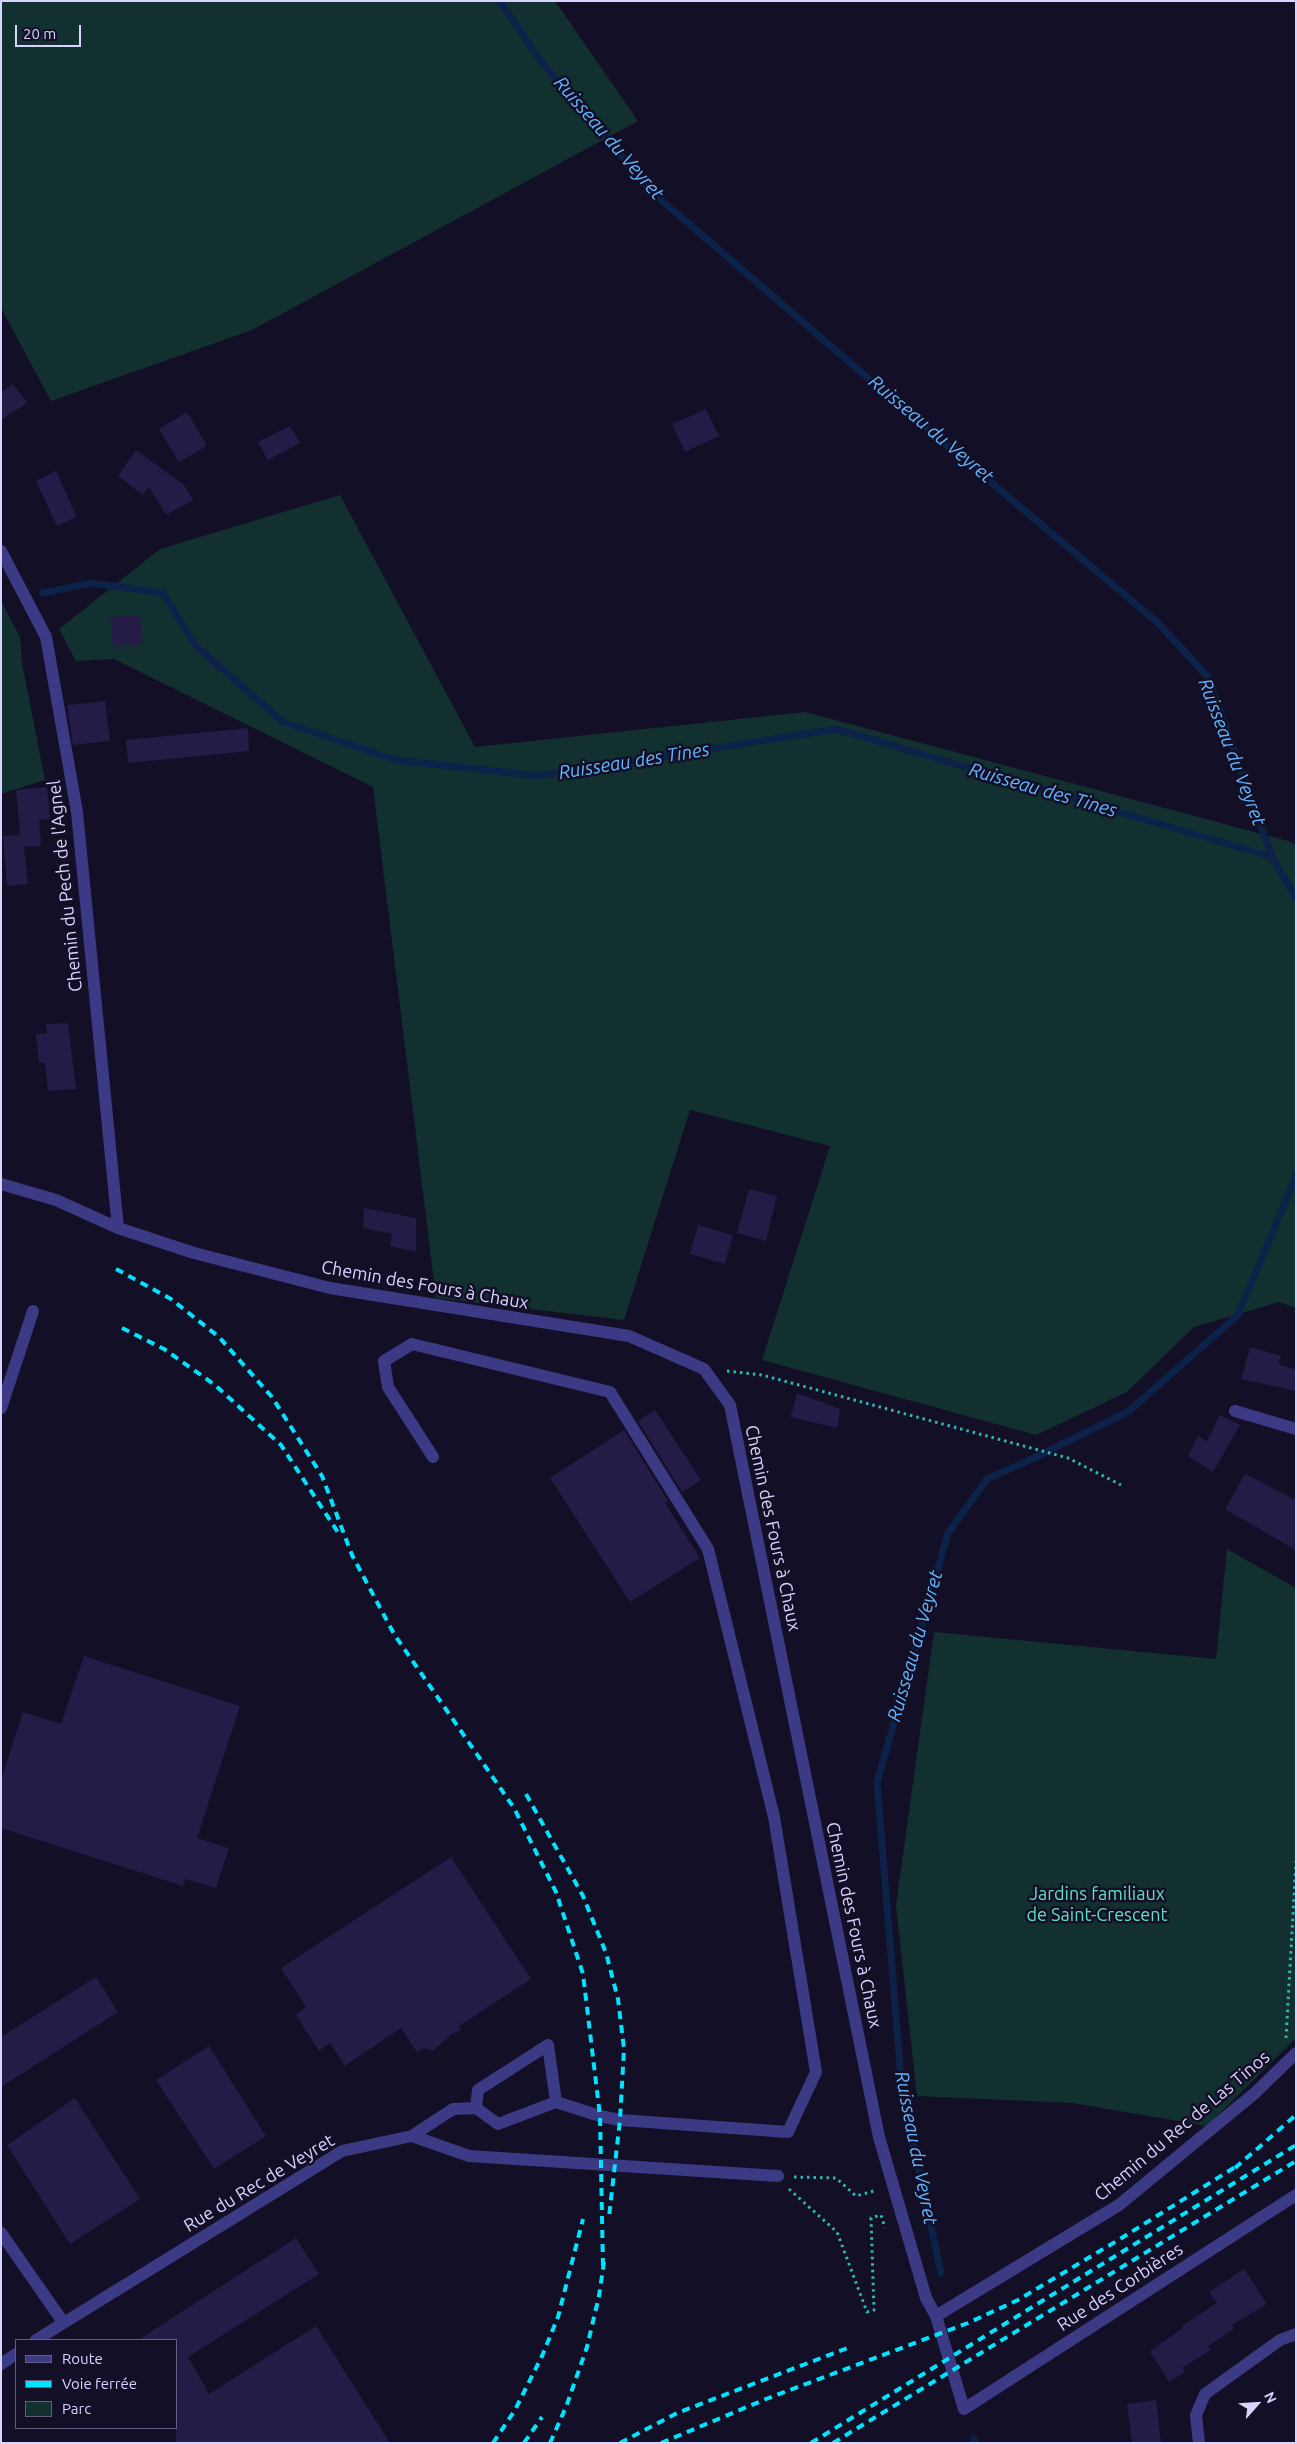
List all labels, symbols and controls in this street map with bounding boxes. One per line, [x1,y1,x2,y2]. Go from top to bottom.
scale bar [18,15,84,47]
text: 20 m [23,25,56,42]
water label: Ruisseau du Veyret [549,72,669,204]
water label: Ruisseau du Veyret [864,370,998,488]
water label: Ruisseau du Veyret [1193,675,1271,829]
water label: Ruisseau des Tines [557,738,711,784]
water label: Ruisseau des Tines [967,758,1119,822]
street label: Chemin du Pech de l'Agnel [43,779,87,993]
street label: Chemin des Fours à Chaux [320,1256,530,1314]
street label: Chemin des Fours à Chaux [741,1423,805,1633]
water label: Ruisseau du Veyret [883,1568,947,1724]
street label: Chemin des Fours à Chaux [822,1820,886,2030]
park label: Jardins familiaux de Saint-Crescent [1027,1883,1167,1926]
street label: Chemin du Rec de Las Tinos [1090,2046,1274,2206]
water label: Ruisseau du Veyret [890,2069,942,2227]
street label: Rue du Rec de Veyret [180,2129,338,2237]
street label: Rue des Corbières [1053,2238,1187,2336]
legend [15,2339,178,2429]
text: Route [62,2350,103,2367]
text: Voie ferrée [62,2375,137,2392]
north arrow [1232,2379,1282,2429]
text: N [1261,2389,1280,2406]
text: Parc [62,2400,91,2417]

